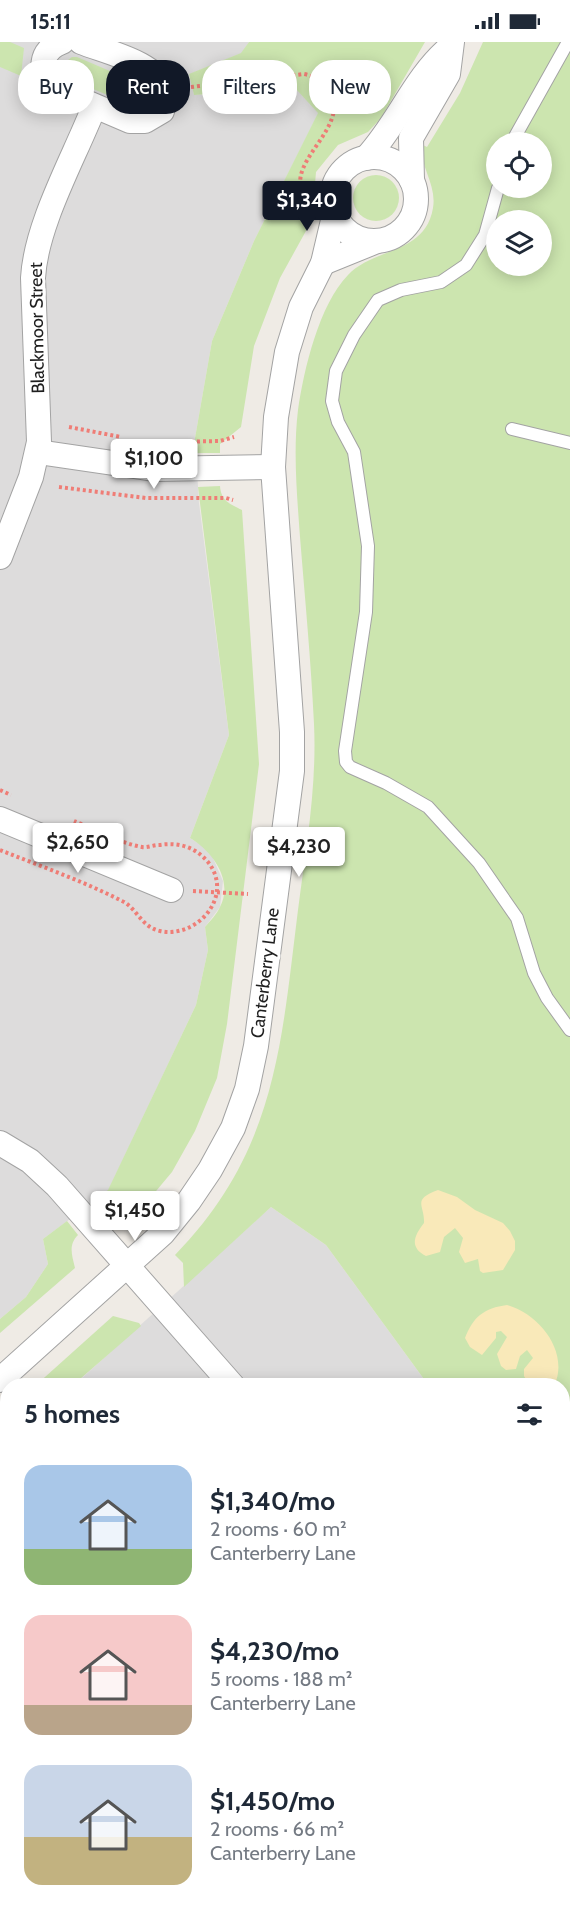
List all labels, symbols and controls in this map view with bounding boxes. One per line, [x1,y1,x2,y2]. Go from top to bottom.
text: 15:11 [30,8,71,35]
chip: Buy [18,60,94,114]
chip: Rent [106,60,190,114]
chip: Filters [202,60,297,114]
chip: New [309,60,391,114]
map controls [486,132,552,276]
button: locate [486,132,552,198]
pin: $1,340 [258,181,356,232]
text: $1,340 [277,188,337,212]
button: layers [486,210,552,276]
street label: Blackmoor Street [25,262,49,394]
pin: $1,100 [105,439,203,490]
text: $1,100 [125,446,183,470]
pin: $2,650 [29,823,127,874]
pin: $4,230 [250,827,348,878]
text: $2,650 [47,830,109,854]
text: $4,230 [267,834,331,858]
street label: Canterberry Lane [246,907,284,1039]
pin: $1,450 [86,1191,184,1242]
text: $1,450 [105,1198,165,1222]
text: 5 homes [24,1398,120,1430]
icon: filters [513,1398,546,1431]
text: $1,340/mo [210,1485,335,1517]
icon: home [72,1489,144,1561]
text: 2 rooms · 60 m² [210,1517,347,1541]
text: Canterberry Lane [210,1541,356,1565]
text: $4,230/mo [210,1635,339,1667]
icon: home [72,1639,144,1711]
text: 5 rooms · 188 m² [210,1667,352,1691]
text: Canterberry Lane [210,1691,356,1715]
text: $1,450/mo [210,1785,335,1817]
icon: home [72,1789,144,1861]
text: 2 rooms · 66 m² [210,1817,344,1841]
text: Canterberry Lane [210,1841,356,1865]

